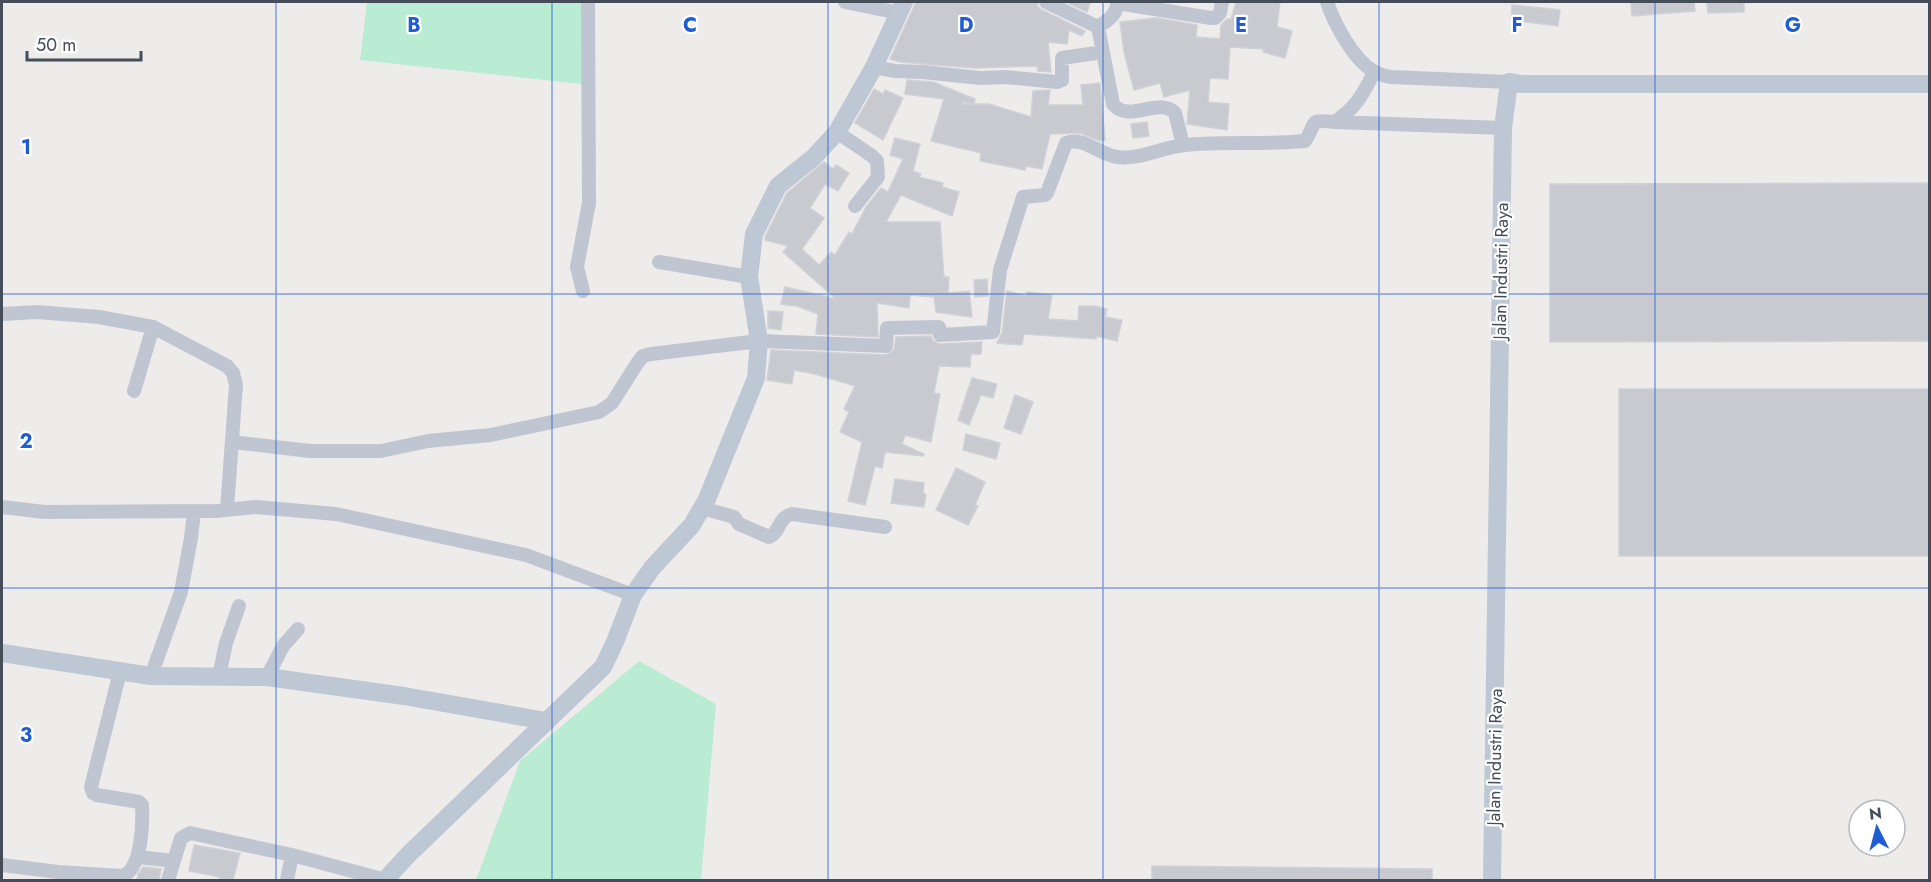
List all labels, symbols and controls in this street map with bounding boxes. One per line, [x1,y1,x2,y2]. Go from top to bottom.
text: B [407,11,421,40]
text: C [683,11,697,40]
text: D [959,11,973,40]
text: E [1235,11,1247,40]
text: F [1511,11,1523,40]
text: G [1785,11,1801,40]
scale bar [27,24,141,62]
text: 50 m [36,32,76,58]
text: 1 [21,133,31,162]
street label: Jalan Industri Raya [1487,202,1515,342]
text: 2 [19,427,33,456]
street label: Jalan Industri Raya [1481,688,1509,828]
text: 3 [20,721,32,750]
north arrow [1847,798,1907,858]
text: N [1868,801,1883,826]

